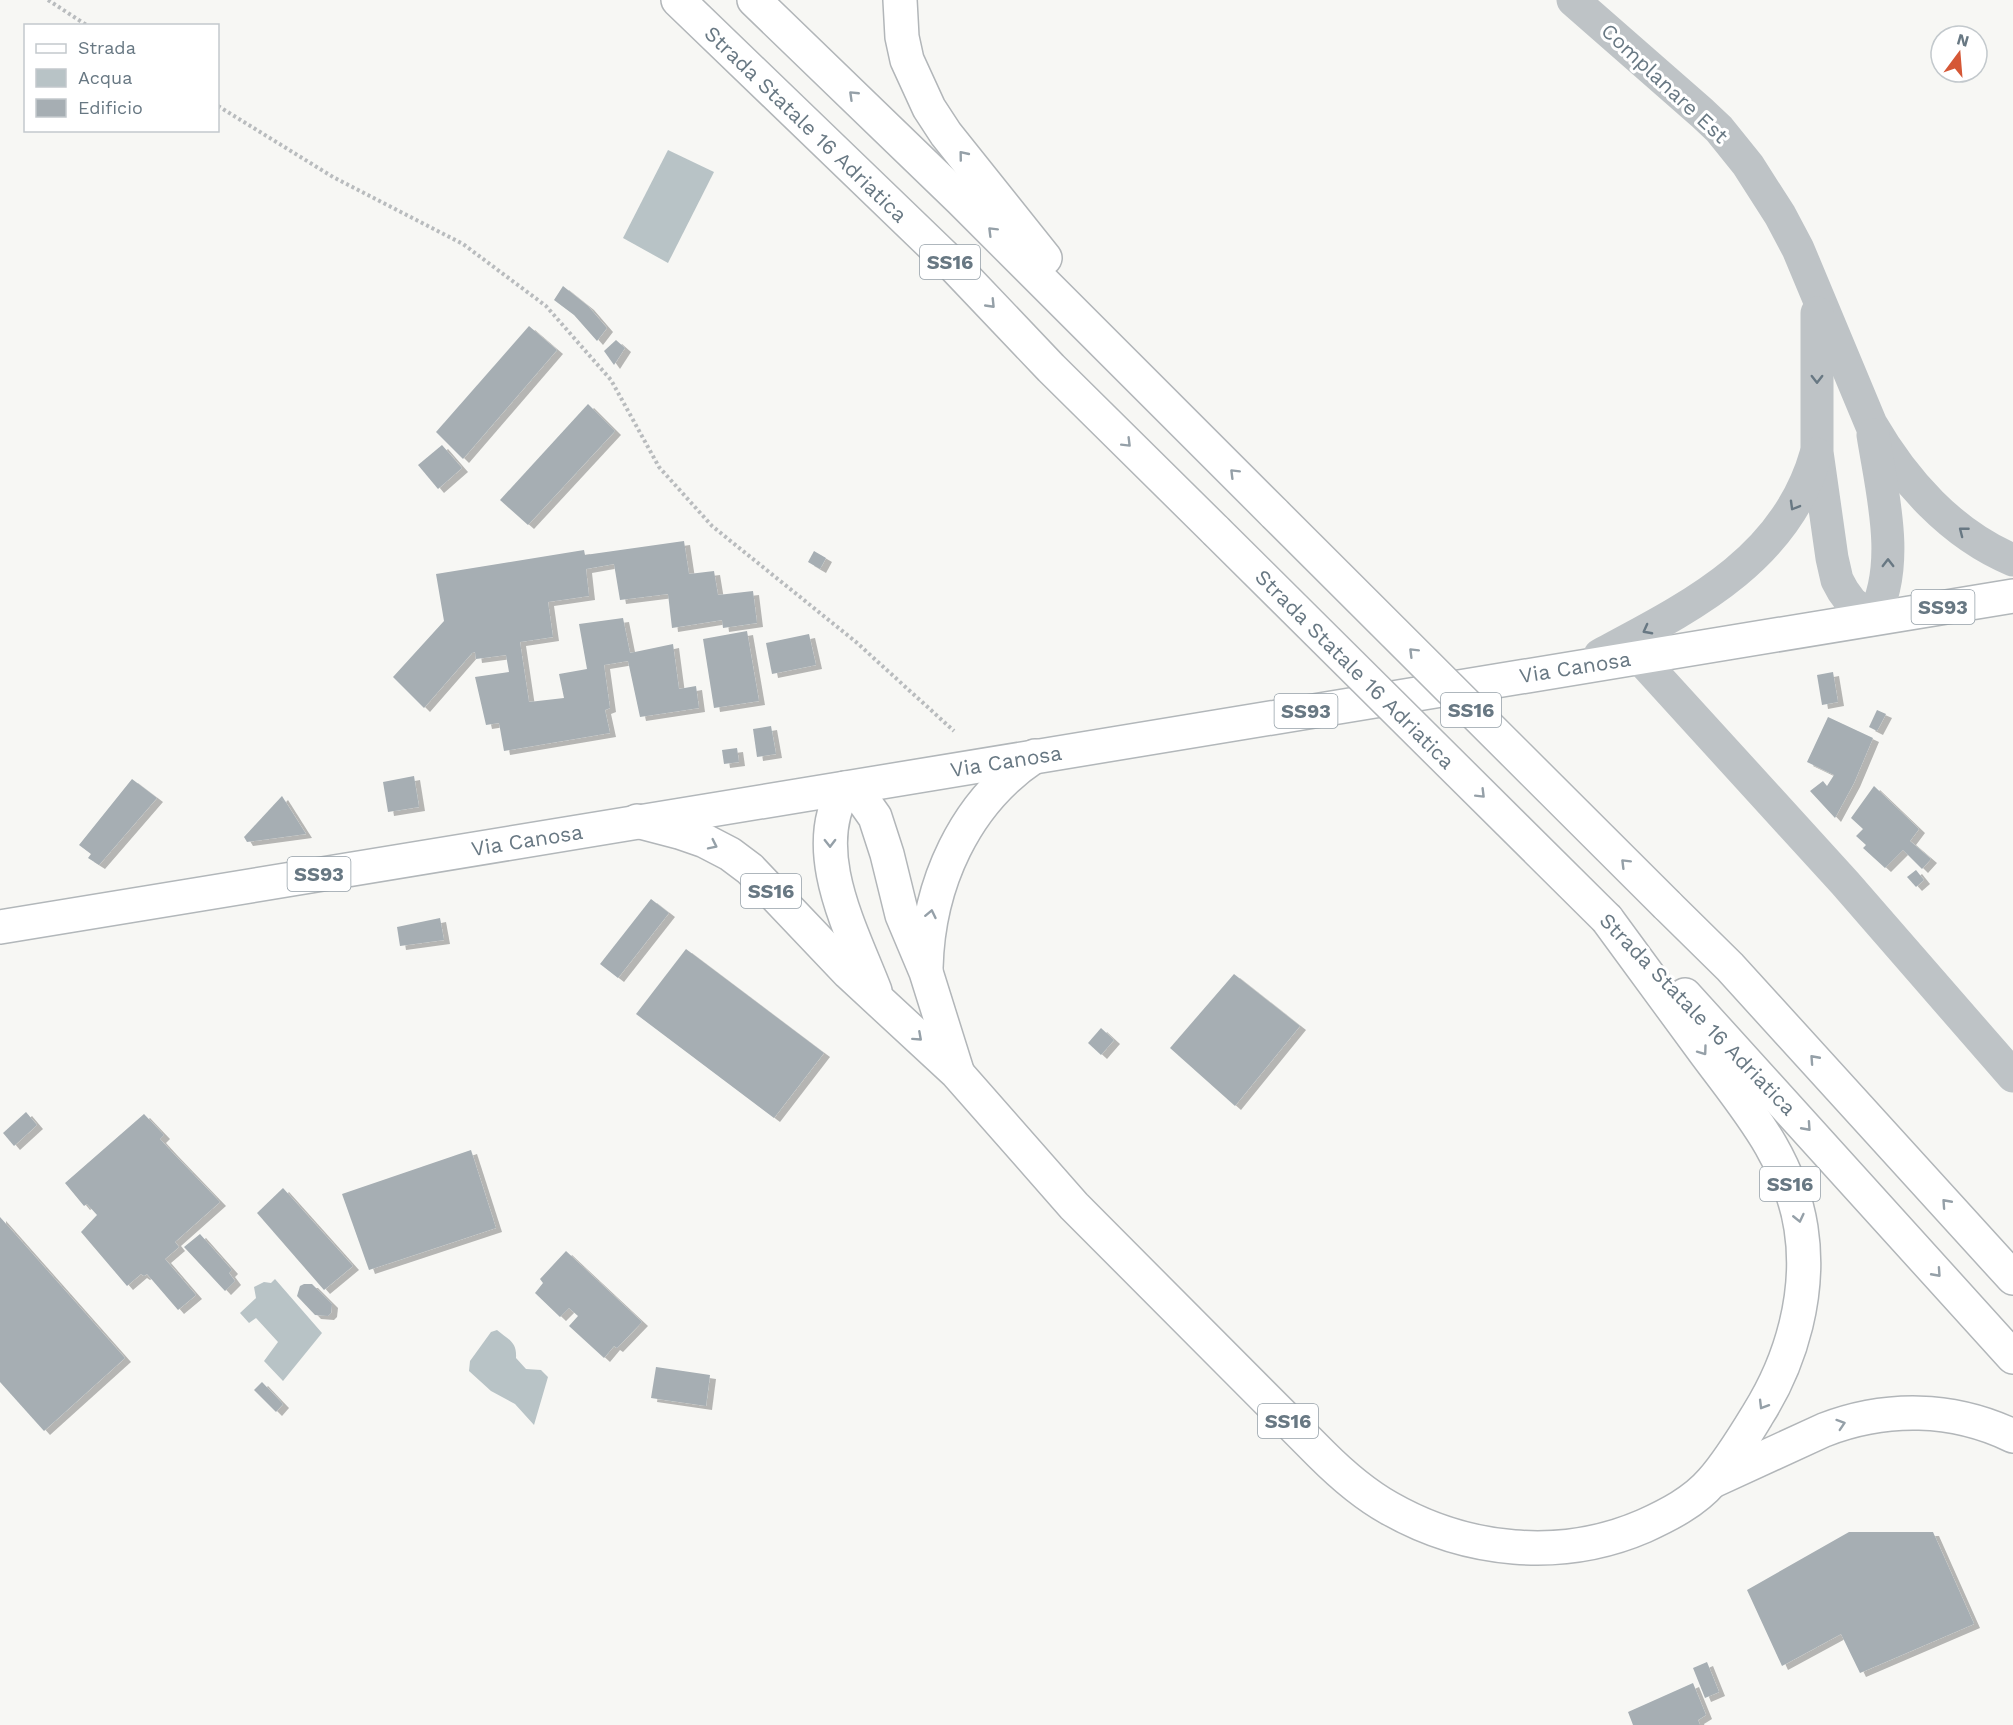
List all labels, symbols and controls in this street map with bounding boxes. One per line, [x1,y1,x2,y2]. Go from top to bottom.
street label: Complanare Est [1596,18,1734,148]
street label: Strada Statale 16 Adriatica [700,21,912,227]
legend [24,24,219,132]
north arrow [1929,24,1989,84]
text: N [1955,29,1971,51]
text: Strada [78,37,136,58]
text: Acqua [78,67,132,88]
one-way arrow [849,91,859,102]
text: Edificio [78,97,143,118]
one-way arrow [959,151,970,162]
one-way arrow [989,228,1000,239]
road number: SS16 [920,245,980,279]
one-way arrow [983,297,994,308]
one-way arrow [1811,374,1823,383]
one-way arrow [1120,436,1131,447]
one-way arrow [1230,470,1241,481]
one-way arrow [1790,500,1801,510]
one-way arrow [1958,527,1969,538]
one-way arrow [1882,559,1894,568]
street label: Strada Statale 16 Adriatica [1250,564,1460,774]
road number: SS93 [1912,590,1974,624]
one-way arrow [1642,622,1653,634]
street label: Via Canosa [1517,646,1633,688]
one-way arrow [1409,648,1420,659]
road number: SS16 [1441,693,1501,727]
road number: SS93 [1274,694,1338,728]
street label: Via Canosa [948,740,1064,782]
one-way arrow [1474,787,1485,798]
street label: Via Canosa [469,819,585,861]
one-way arrow [706,838,717,850]
one-way arrow [824,839,837,848]
road number: SS93 [288,857,350,891]
one-way arrow [1622,860,1633,871]
road number: SS16 [741,874,801,908]
street label: Strada Statale 16 Adriatica [1595,908,1801,1120]
one-way arrow [924,910,937,920]
one-way arrow [911,1030,922,1041]
one-way arrow [1696,1044,1707,1055]
one-way arrow [1810,1056,1821,1066]
one-way arrow [1800,1121,1811,1131]
road number: SS16 [1760,1167,1820,1201]
one-way arrow [1942,1199,1953,1210]
one-way arrow [1791,1213,1804,1223]
one-way arrow [1930,1266,1941,1276]
one-way arrow [1760,1399,1771,1410]
road number: SS16 [1258,1404,1318,1438]
one-way arrow [1835,1419,1846,1431]

